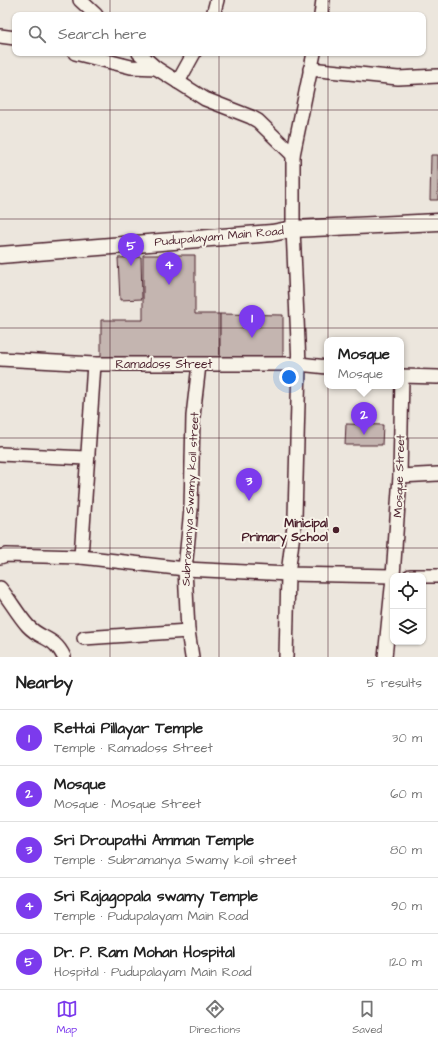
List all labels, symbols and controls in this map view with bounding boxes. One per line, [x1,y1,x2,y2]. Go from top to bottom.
search box [12,12,426,56]
icon: search [26,23,48,45]
text: Search here [58,24,147,45]
street label: Pudupalayam Main Road [154,222,285,252]
pin: 5 [118,233,144,266]
pin: 4 [156,252,182,285]
pin: 1 [239,305,265,338]
popup [324,337,404,389]
text: Mosque [338,344,390,365]
street label: Ramadoss Street [116,356,213,373]
text: Mosque [338,365,383,383]
your location [279,367,299,387]
pin: 2 [351,402,377,435]
street label: Subramanya Swamy koil street [177,411,205,587]
street label: Mosque Street [390,434,409,518]
pin: 3 [236,468,262,501]
place label: Minicipal Primary School [242,515,328,547]
marker: Minicipal Primary School [331,525,341,535]
map controls [390,573,426,645]
button: locate [390,573,426,609]
button: layers [390,609,426,645]
text: Nearby [16,671,73,695]
text: 5 results [366,674,422,692]
text: Rettai Pillayar Temple [54,718,203,739]
text: 1 [28,729,30,747]
text: 30 m [392,729,422,747]
text: Temple · Ramadoss Street [54,739,213,757]
text: Mosque [54,774,106,795]
text: 2 [25,785,33,803]
text: 60 m [390,785,422,803]
text: Mosque · Mosque Street [54,795,201,813]
text: Sri Droupathi Amman Temple [54,830,254,851]
text: 3 [26,841,32,859]
text: 80 m [390,841,422,859]
text: Temple · Subramanya Swamy koil street [54,851,297,869]
text: Sri Rajagopala swamy Temple [54,886,258,907]
text: 4 [25,897,33,915]
text: 90 m [391,897,422,915]
text: Temple · Pudupalayam Main Road [54,907,248,925]
text: Dr. P. Ram Mohan Hospital [54,942,235,963]
text: 5 [24,953,34,971]
text: 120 m [389,953,422,971]
text: Hospital · Pudupalayam Main Road [54,963,252,981]
tab: Map [56,998,78,1037]
tab: Directions [189,998,241,1037]
tab: Saved [352,998,382,1037]

